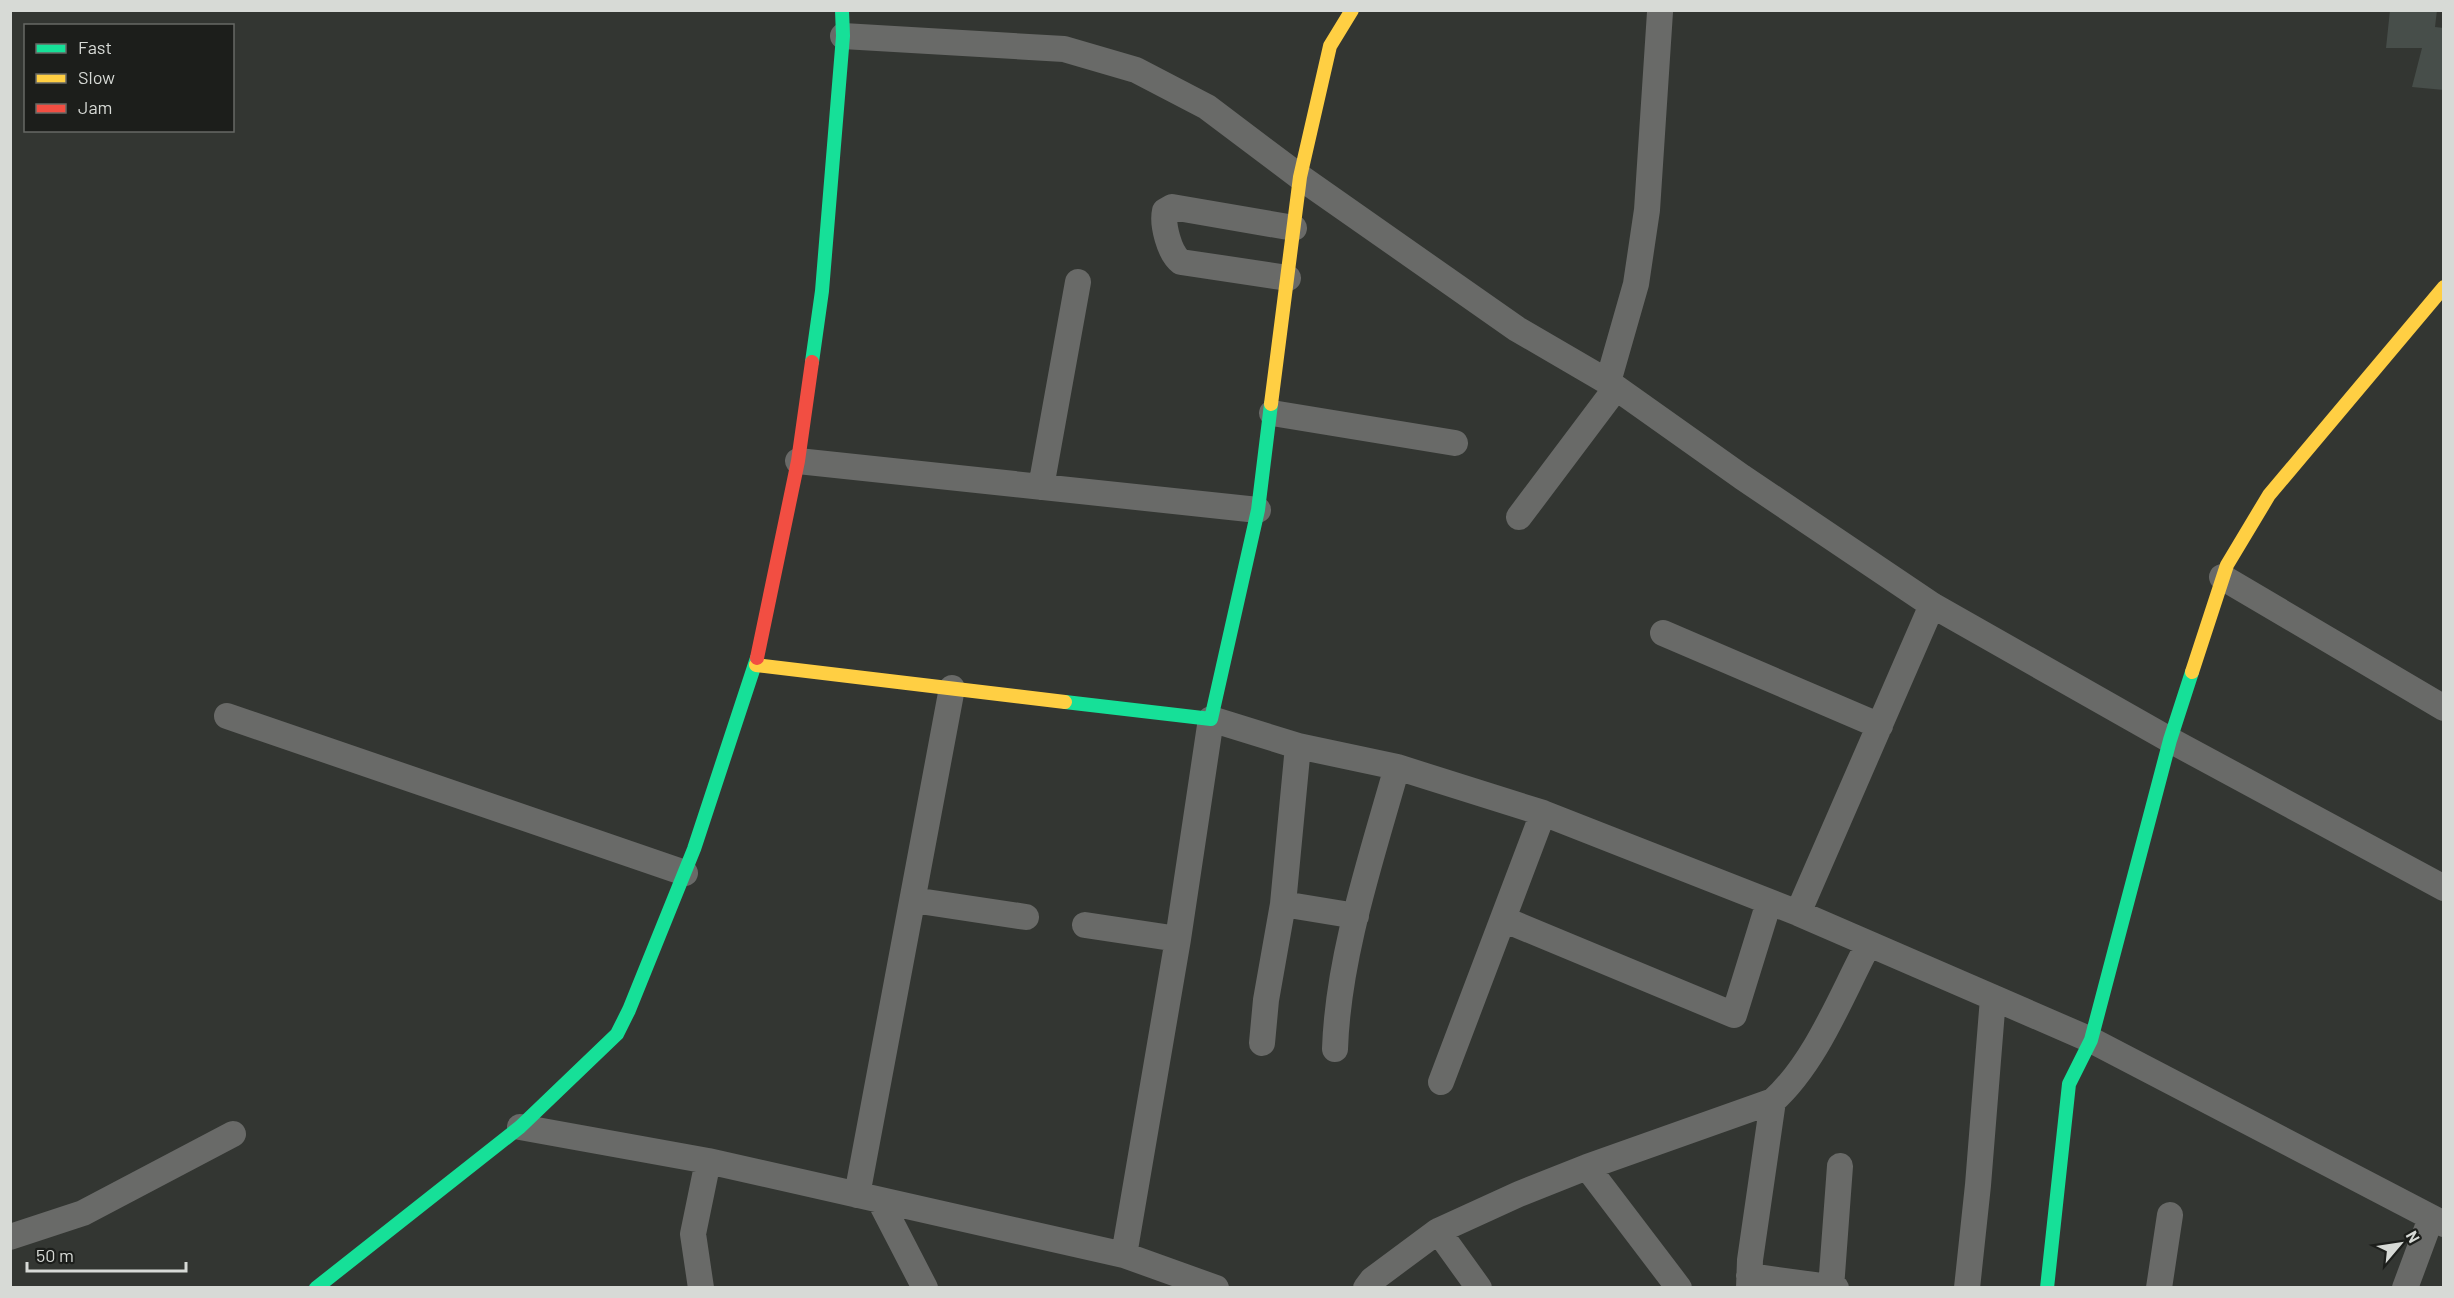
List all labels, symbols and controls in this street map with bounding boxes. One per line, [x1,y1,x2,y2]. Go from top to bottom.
legend [24,24,234,132]
text: Fast [78,36,112,58]
text: Slow [78,66,115,88]
text: Jam [78,96,112,118]
north arrow [2370,1214,2430,1274]
text: N [2403,1227,2424,1246]
scale bar [27,1235,186,1273]
text: 50 m [36,1244,74,1266]

